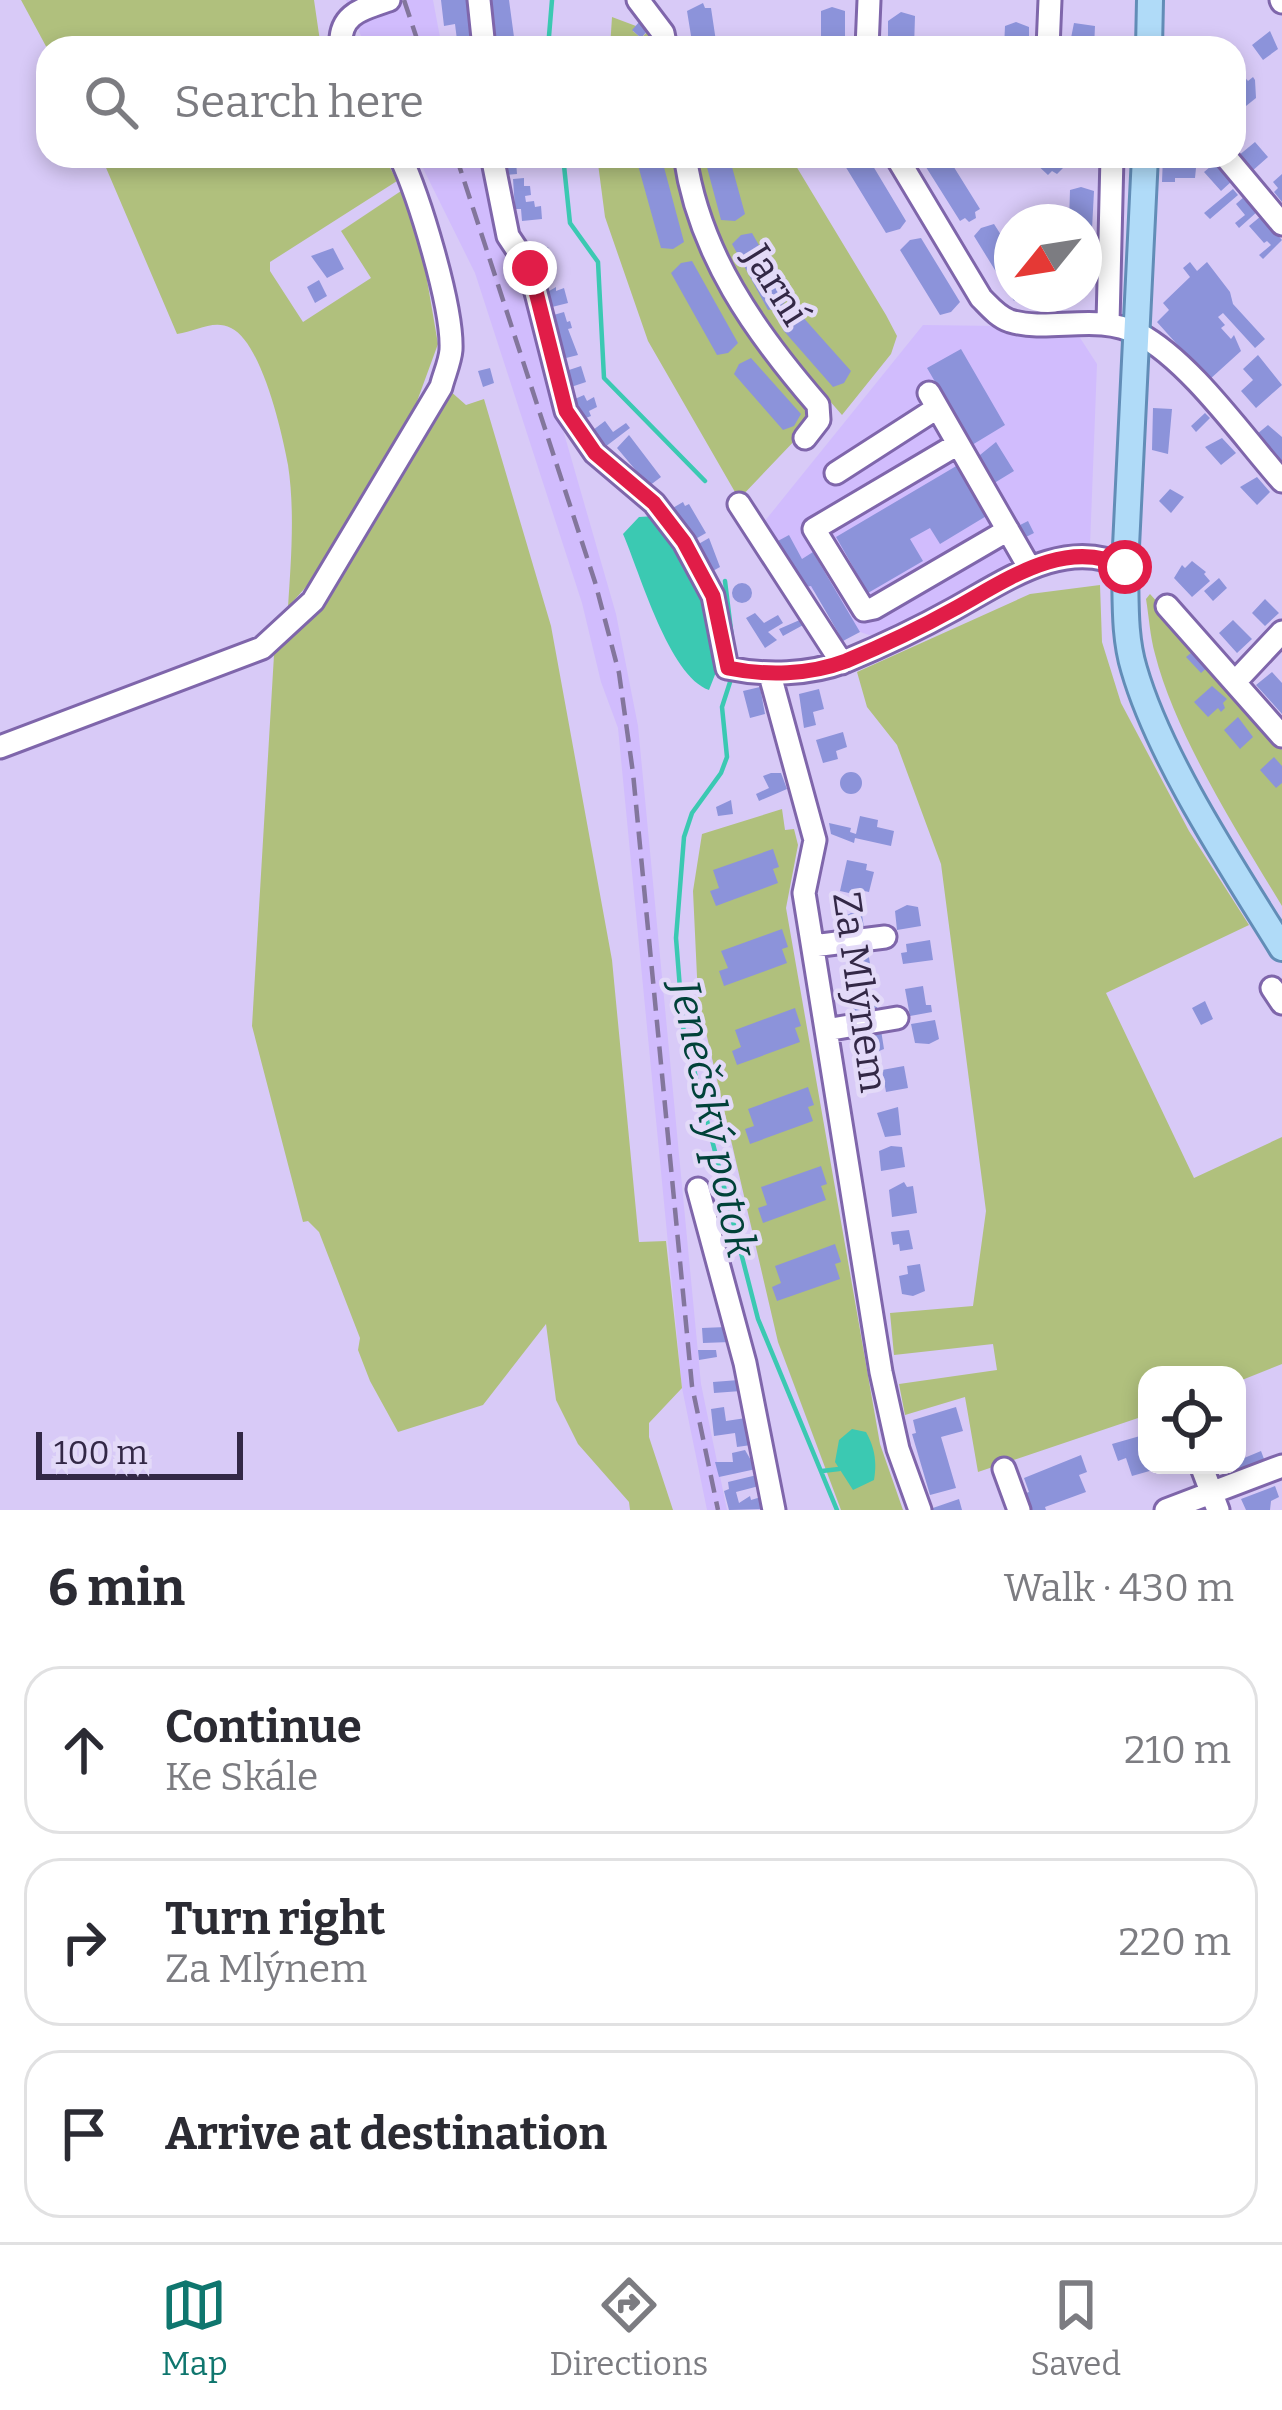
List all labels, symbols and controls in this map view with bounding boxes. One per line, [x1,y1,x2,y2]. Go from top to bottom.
search box [36,36,1246,168]
icon: search [78,69,144,135]
text: Search here [174,75,424,129]
north arrow [994,204,1102,312]
street label: Jarní [733,235,819,334]
route end [503,241,557,295]
route start [1098,540,1152,594]
street label: Za Mlýnem [823,889,897,1095]
water label: Jenečský potok [658,972,767,1262]
map controls [1138,1366,1246,1474]
button: locate [1138,1366,1246,1474]
scale bar [36,1426,243,1479]
text: 100 m [54,1433,148,1473]
text: 6 min [48,1557,185,1619]
text: Walk · 430 m [1004,1565,1234,1611]
text: Continue [165,1700,362,1754]
icon: ahead [51,1717,117,1783]
text: 210 m [1124,1727,1231,1773]
text: Ke Skále [165,1754,318,1800]
text: Turn right [165,1892,385,1946]
icon: right [51,1909,117,1975]
text: 220 m [1119,1919,1231,1965]
text: Za Mlýnem [165,1946,367,1992]
icon: arrive [51,2101,117,2167]
text: Arrive at destination [165,2107,607,2161]
tab: Map [161,2272,228,2384]
tab: Directions [550,2272,708,2384]
tab: Saved [1030,2272,1121,2384]

